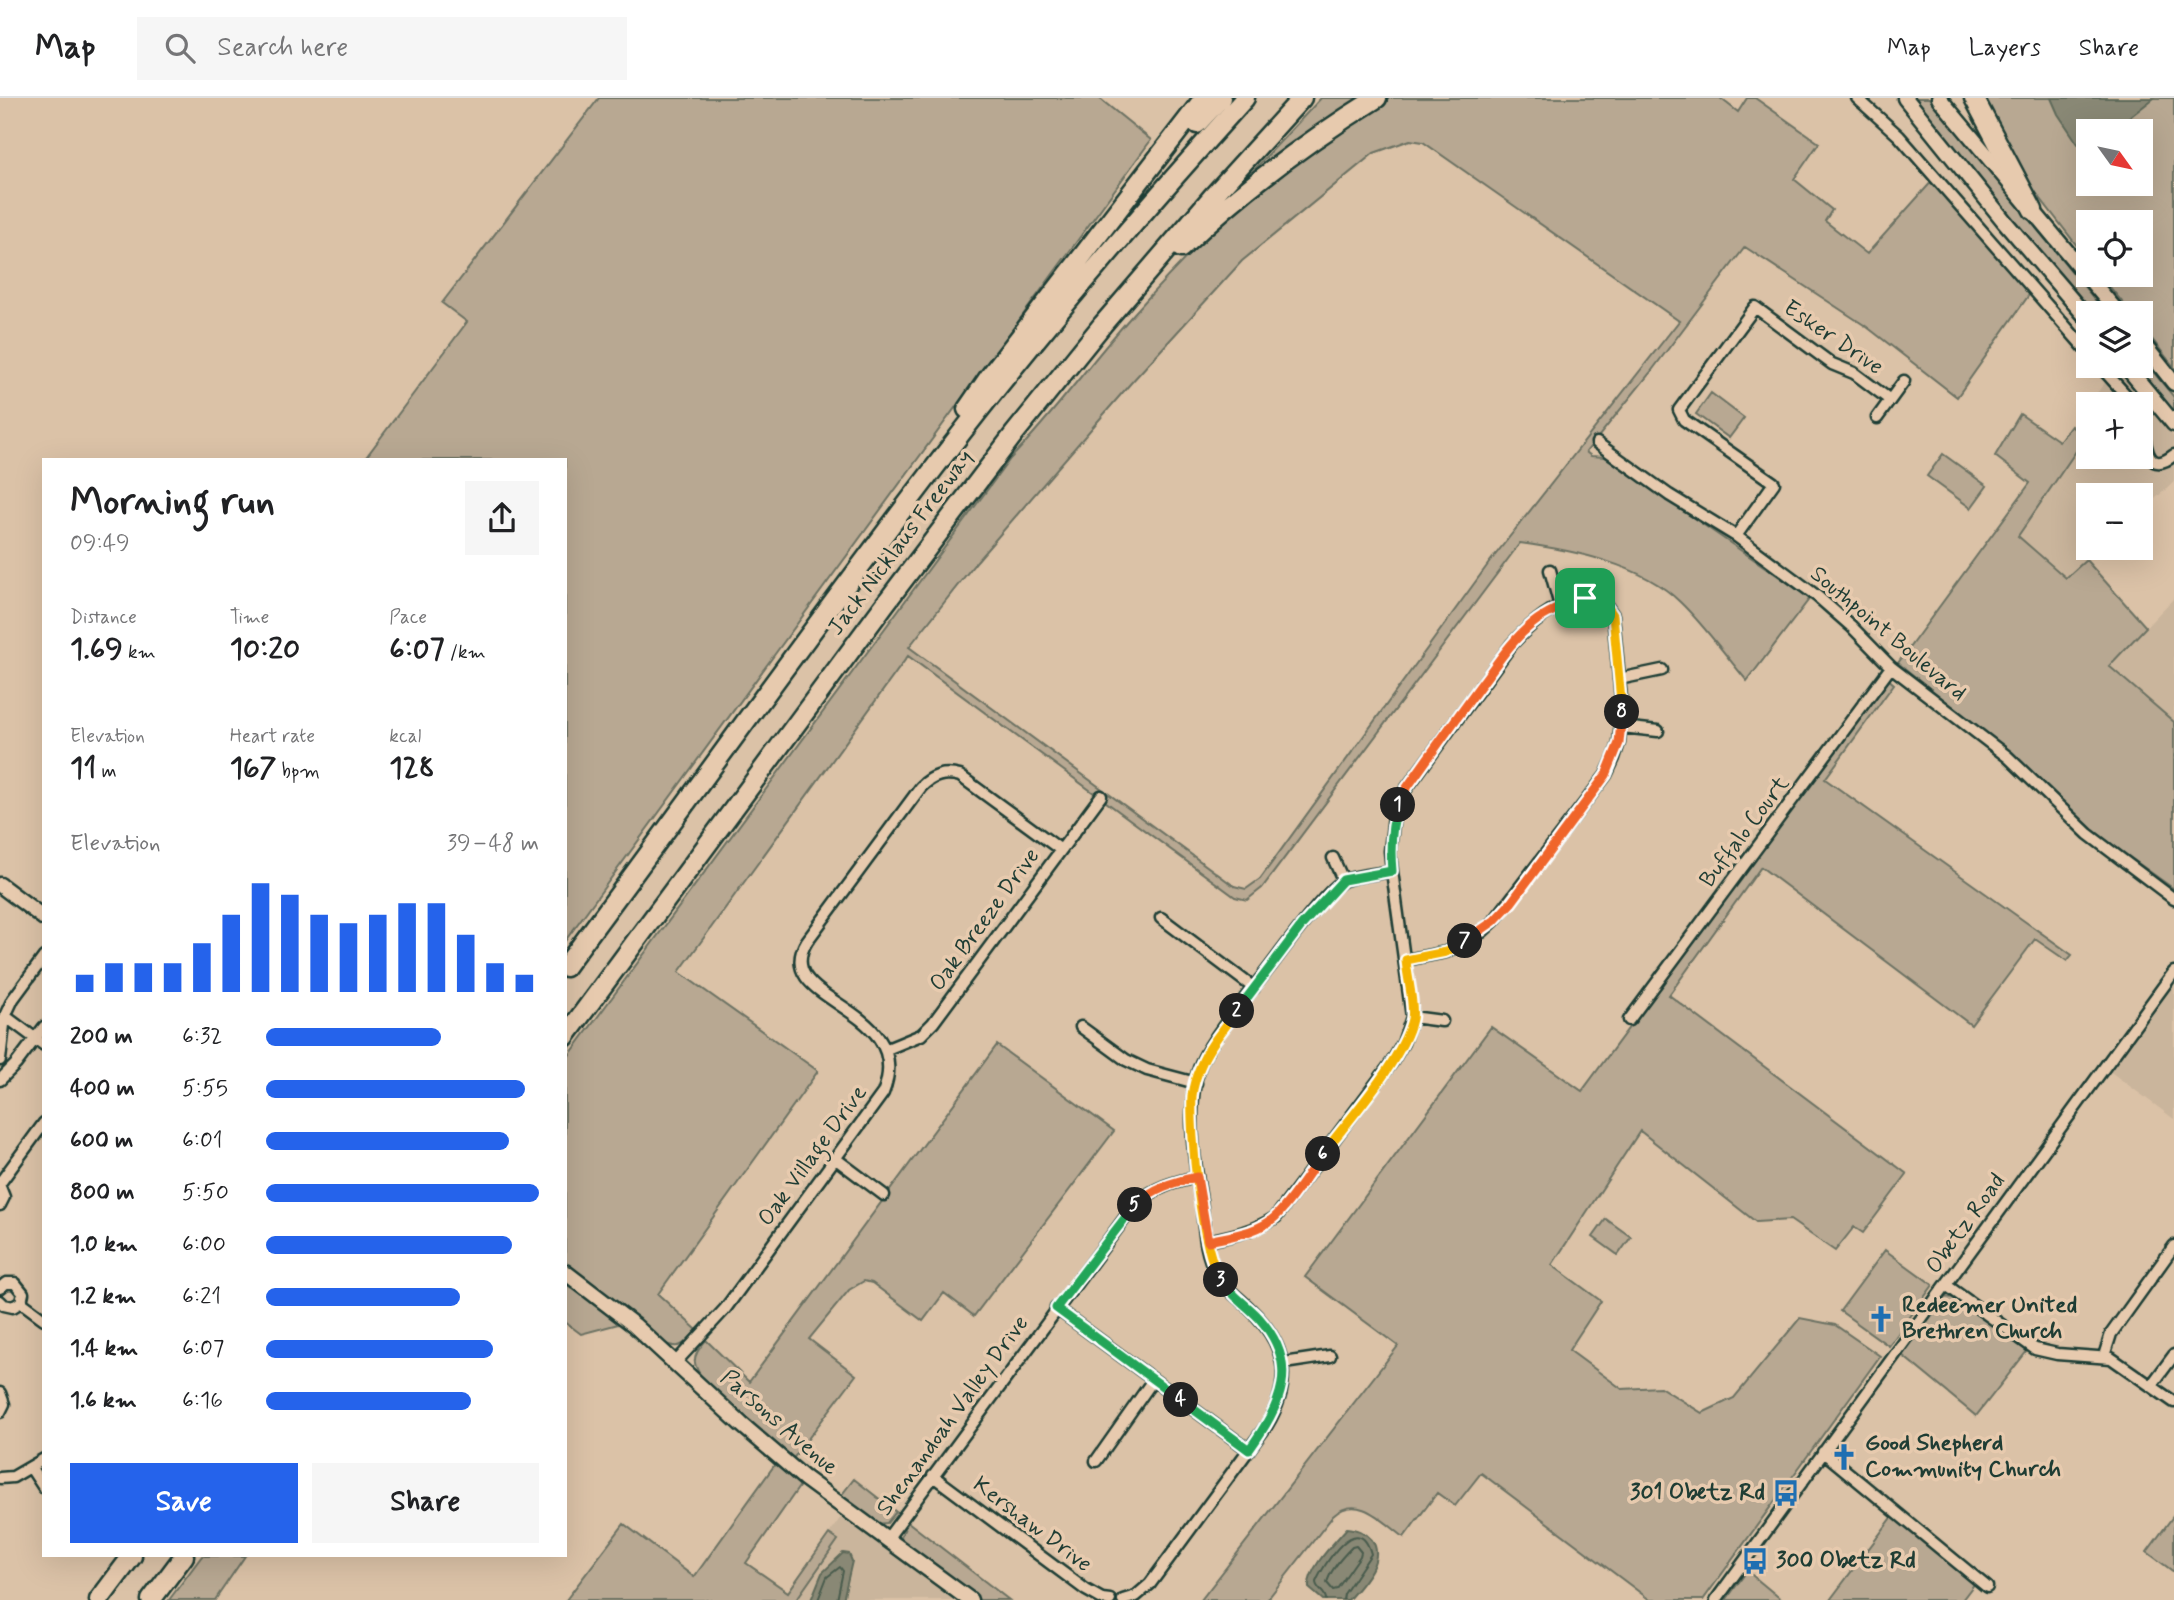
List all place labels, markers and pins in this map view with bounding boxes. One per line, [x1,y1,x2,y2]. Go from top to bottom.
pin [1555,568,1615,628]
pin: 8 [1604,694,1640,730]
pin: 1 [1380,788,1416,822]
pin: 7 [1448,924,1482,958]
pin: 2 [1220,993,1254,1028]
pin: 6 [1306,1136,1340,1172]
pin: 5 [1118,1188,1152,1222]
pin: 3 [1204,1262,1238,1298]
place label: Redeemer United Brethren Church [1902,1291,2077,1347]
church icon: Redeemer United Brethren Church [1866,1304,1896,1334]
pin: 4 [1164,1382,1198,1418]
place label: Good Shepherd Community Church [1865,1429,2061,1485]
church icon: Good Shepherd Community Church [1829,1442,1859,1472]
place label: 301 Obetz Rd [1630,1478,1765,1508]
bus stop icon: 301 Obetz Rd [1771,1478,1801,1508]
bus stop icon: 300 Obetz Rd [1740,1546,1770,1576]
place label: 300 Obetz Rd [1776,1546,1916,1576]

